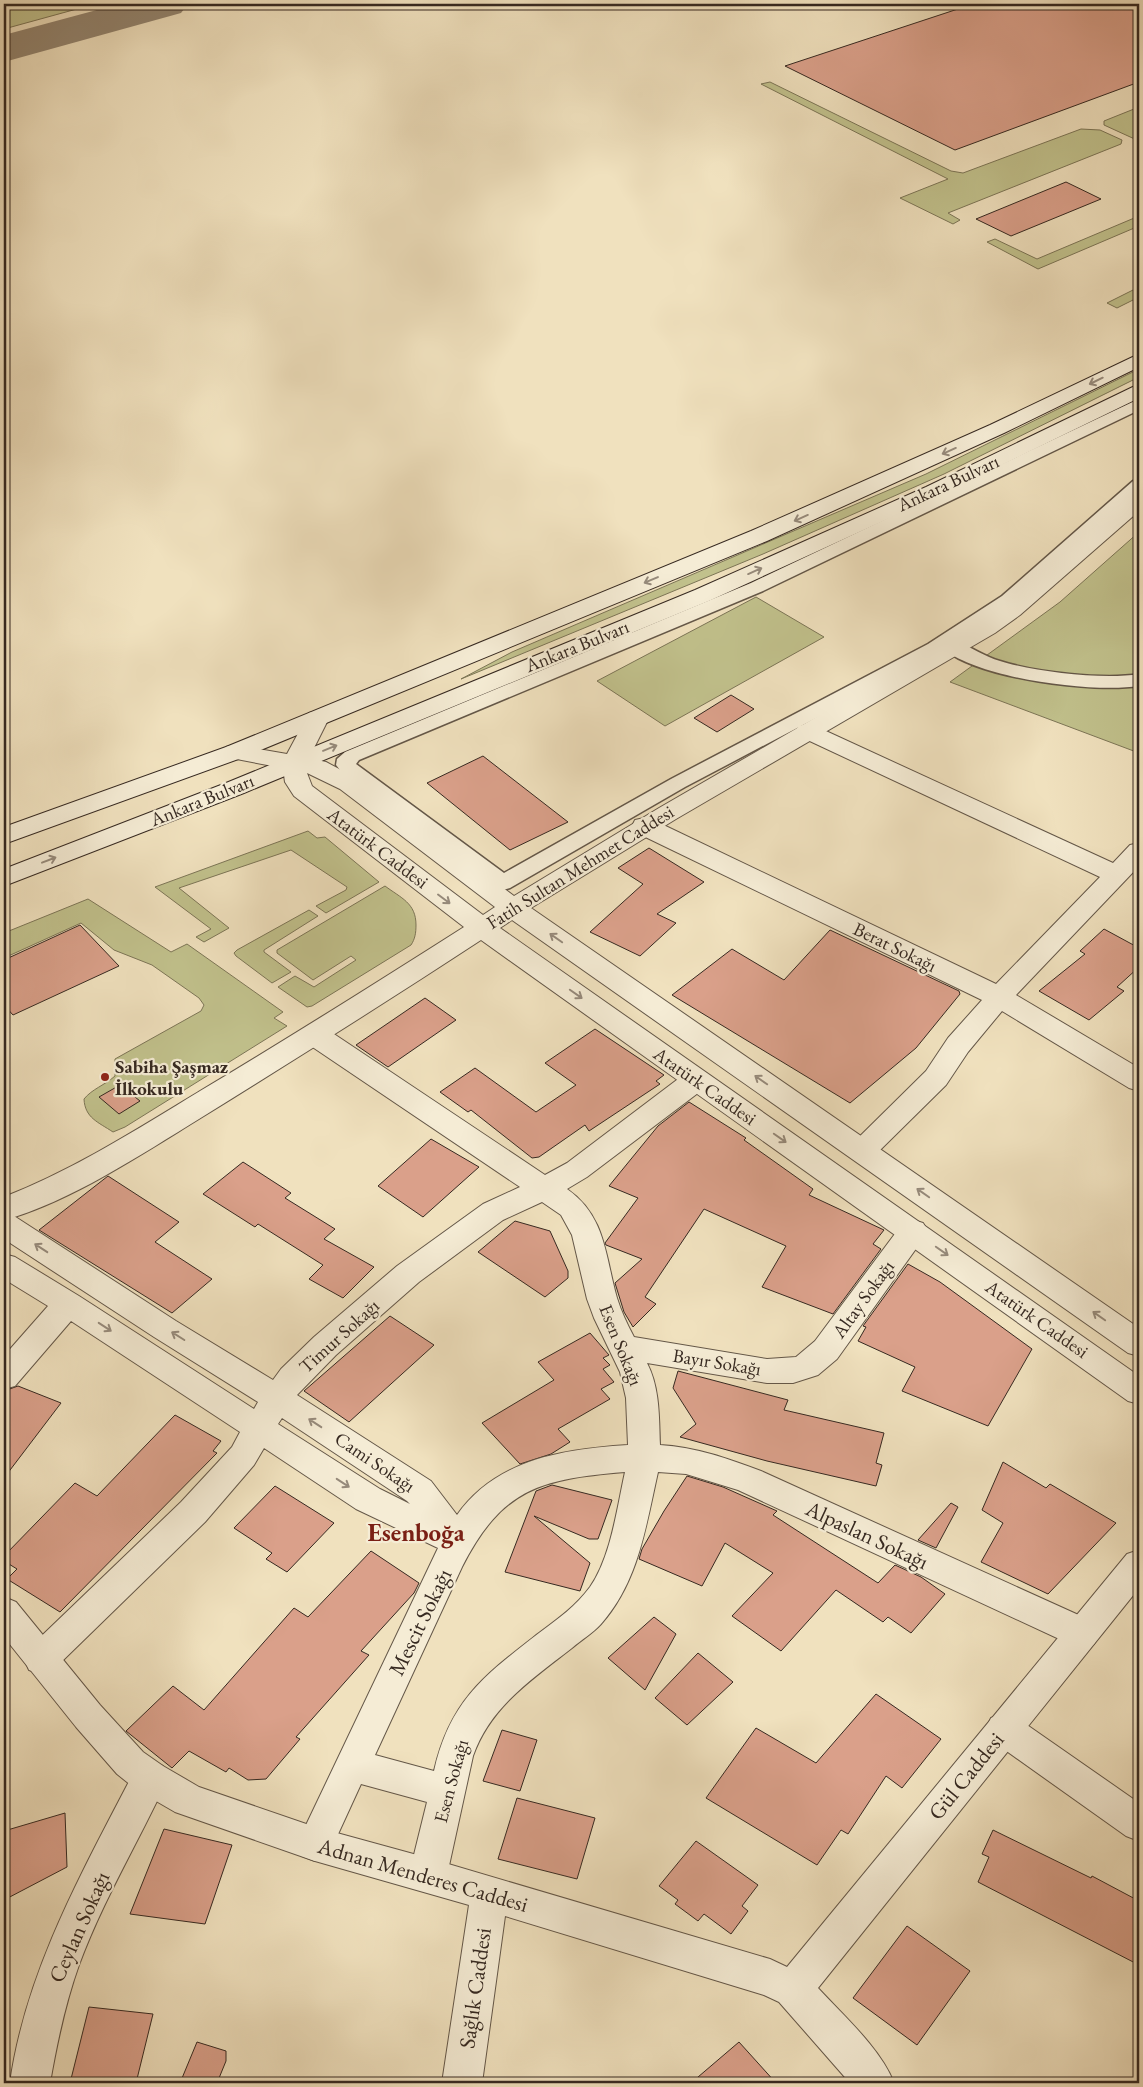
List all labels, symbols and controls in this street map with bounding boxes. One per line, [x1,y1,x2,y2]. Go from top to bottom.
one-way arrow [1088,377,1103,387]
one-way arrow [942,447,957,457]
street label: Ankara Bulvarı [892,448,1003,518]
one-way arrow [793,514,808,523]
one-way arrow [747,566,762,576]
one-way arrow [644,576,659,586]
street label: Ankara Bulvarı [521,614,633,679]
one-way arrow [322,742,337,752]
street label: Ankara Bulvarı [146,768,258,833]
street label: Fatih Sultan Mehmet Caddesi [482,799,679,935]
street label: Atatürk Caddesi [322,801,434,894]
one-way arrow [41,855,56,864]
one-way arrow [437,894,451,904]
street label: Berat Sokağı [849,916,941,978]
one-way arrow [549,933,563,943]
one-way arrow [569,989,583,999]
street label: Atatürk Caddesi [648,1041,762,1131]
place label: Sabiha Şaşmaz İlkokulu [115,1054,228,1101]
marker: Sabiha Şaşmaz İlkokulu [99,1071,111,1083]
one-way arrow [754,1075,768,1085]
one-way arrow [773,1133,787,1143]
one-way arrow [916,1188,930,1198]
one-way arrow [35,1243,49,1253]
one-way arrow [935,1246,948,1257]
street label: Altay Sokağı [826,1255,900,1344]
street label: Atatürk Caddesi [980,1274,1094,1364]
street label: Timur Sokağı [294,1293,385,1379]
street label: Esen Sokağı [593,1301,649,1390]
one-way arrow [1092,1311,1106,1321]
one-way arrow [98,1322,112,1333]
one-way arrow [171,1331,185,1341]
street label: Bayır Sokağı [671,1343,763,1381]
one-way arrow [309,1418,323,1428]
street label: Cami Sokağı [330,1426,420,1498]
one-way arrow [336,1479,350,1489]
street label: Alpaslan Sokağı [800,1493,933,1576]
district label: Esenboğa [367,1516,466,1549]
street label: Mescit Sokağı [382,1564,458,1680]
street label: Gül Caddesi [922,1726,1010,1826]
street label: Esen Sokağı [428,1736,474,1826]
street label: Adnan Menderes Caddesi [314,1831,531,1919]
street label: Ceylan Sokağı [42,1867,116,1987]
street label: Sağlık Caddesi [452,1926,498,2050]

